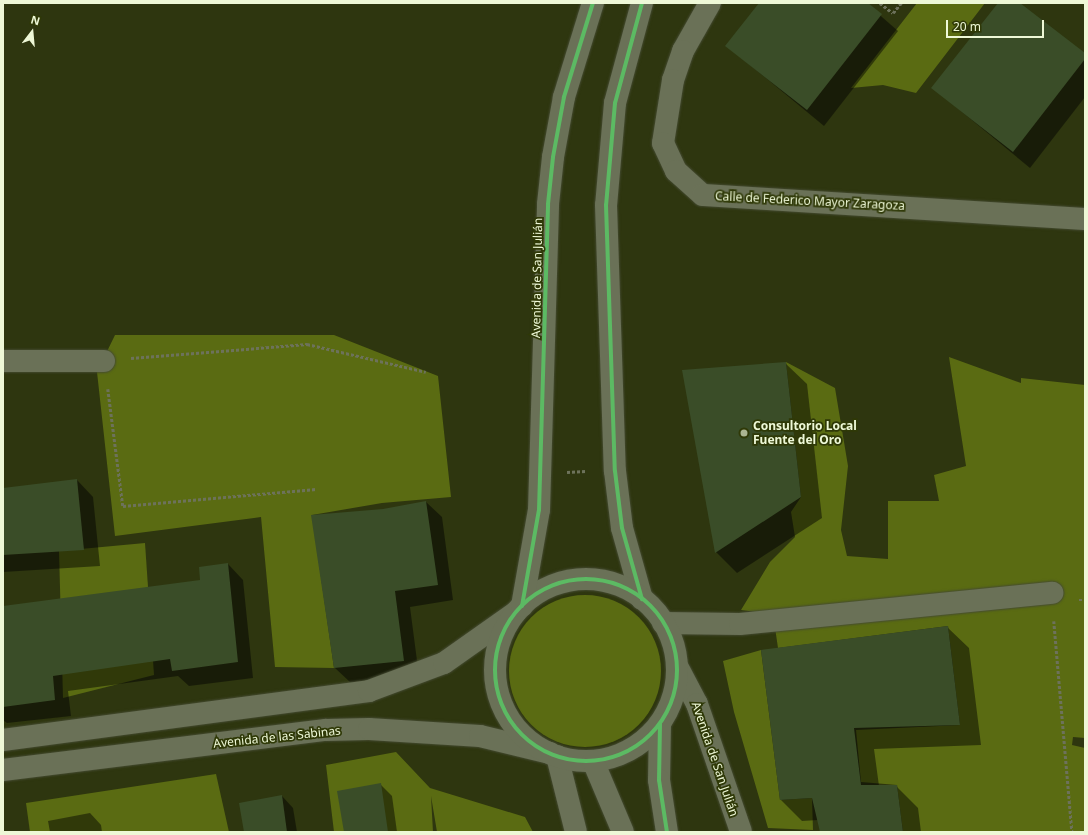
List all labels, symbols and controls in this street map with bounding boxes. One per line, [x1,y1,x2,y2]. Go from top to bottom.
north arrow [12,12,52,52]
text: N [29,12,42,28]
scale bar [948,12,1046,38]
text: 20 m [953,18,981,35]
street label: Calle de Federico Mayor Zaragoza [715,189,905,213]
street label: Avenida de San Julián [529,218,545,338]
place label: Consultorio Local Fuente del Oro [753,419,857,447]
marker: Consultorio Local Fuente del Oro [738,427,750,439]
street label: Avenida de San Julián [689,700,741,818]
street label: Avenida de las Sabinas [213,723,341,751]

